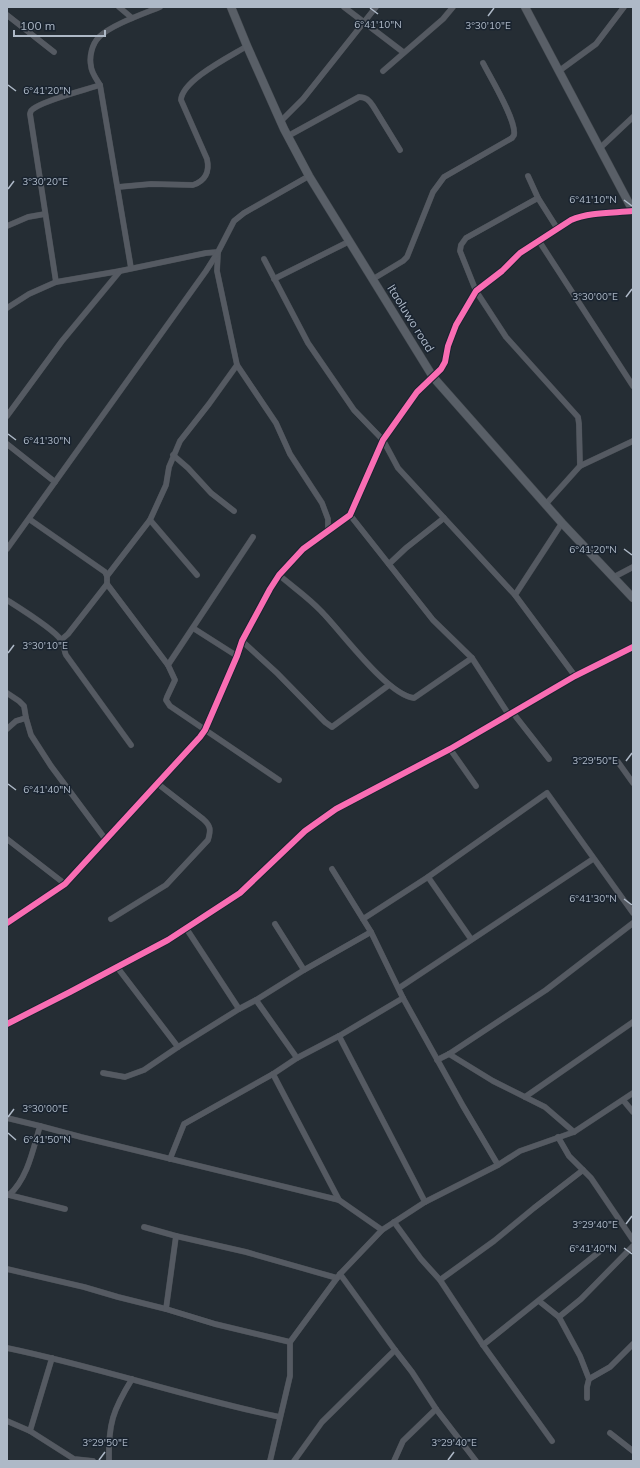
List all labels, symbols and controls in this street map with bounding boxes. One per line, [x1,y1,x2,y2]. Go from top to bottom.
scale bar [14,12,105,38]
text: 100 m [20,18,55,33]
text: 6°41'10"N [354,18,402,31]
text: 3°30'10"E [465,19,511,32]
text: 6°41'20"N [23,84,71,97]
text: 3°30'20"E [22,175,68,188]
text: 6°41'10"N [569,193,617,206]
street label: Itaoluwo road [384,281,438,355]
text: 3°30'00"E [572,290,618,303]
text: 6°41'30"N [23,434,71,447]
text: 6°41'20"N [569,543,617,556]
text: 3°30'10"E [22,639,68,652]
text: 3°29'50"E [572,754,618,767]
text: 6°41'40"N [23,783,71,796]
text: 6°41'30"N [569,892,617,905]
text: 3°30'00"E [22,1102,68,1115]
text: 6°41'50"N [23,1133,71,1146]
text: 3°29'40"E [572,1218,618,1231]
text: 6°41'40"N [569,1242,617,1255]
text: 3°29'50"E [82,1436,128,1449]
text: 3°29'40"E [431,1436,477,1449]

